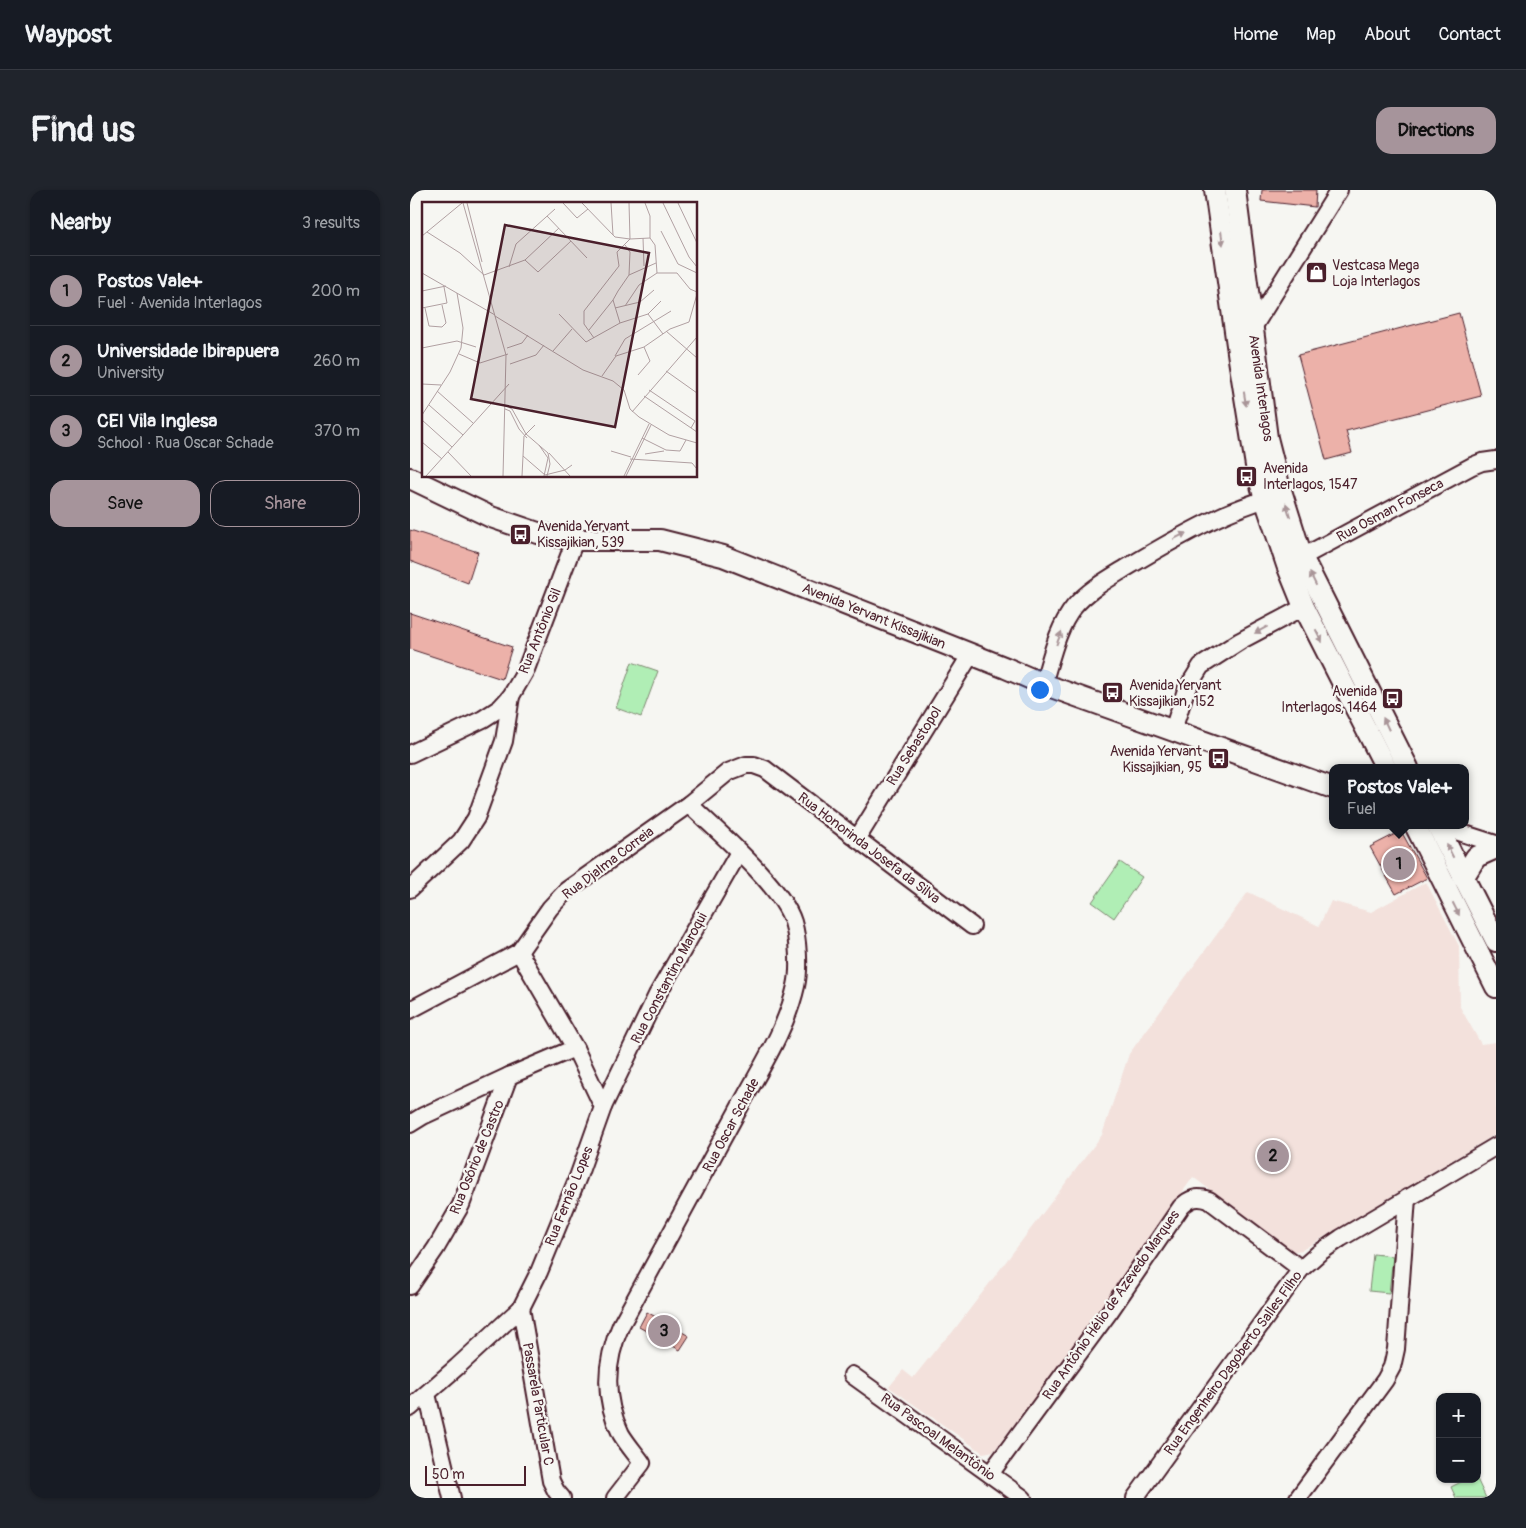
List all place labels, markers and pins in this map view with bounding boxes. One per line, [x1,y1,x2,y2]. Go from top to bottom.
place label: Vestcasa Mega Loja Interlagos [1332,257,1421,290]
shop icon: Vestcasa Mega Loja Interlagos [1304,261,1328,285]
place label: Avenida Interlagos, 1547 [1263,460,1358,493]
bus stop icon: Avenida Interlagos, 1547 [1235,464,1259,488]
place label: Avenida Yervant Kissajikian, 539 [537,518,630,551]
bus stop icon: Avenida Yervant Kissajikian, 539 [509,522,533,546]
place label: Avenida Yervant Kissajikian, 152 [1129,677,1222,710]
bus stop icon: Avenida Yervant Kissajikian, 152 [1101,681,1125,705]
place label: Avenida Interlagos, 1464 [1281,683,1377,716]
bus stop icon: Avenida Interlagos, 1464 [1381,687,1405,711]
place label: Avenida Yervant Kissajikian, 95 [1110,743,1202,776]
bus stop icon: Avenida Yervant Kissajikian, 95 [1206,747,1230,771]
pin: 1 [1383,845,1415,883]
pin: 2 [1257,1137,1289,1175]
pin: 3 [648,1312,680,1350]

